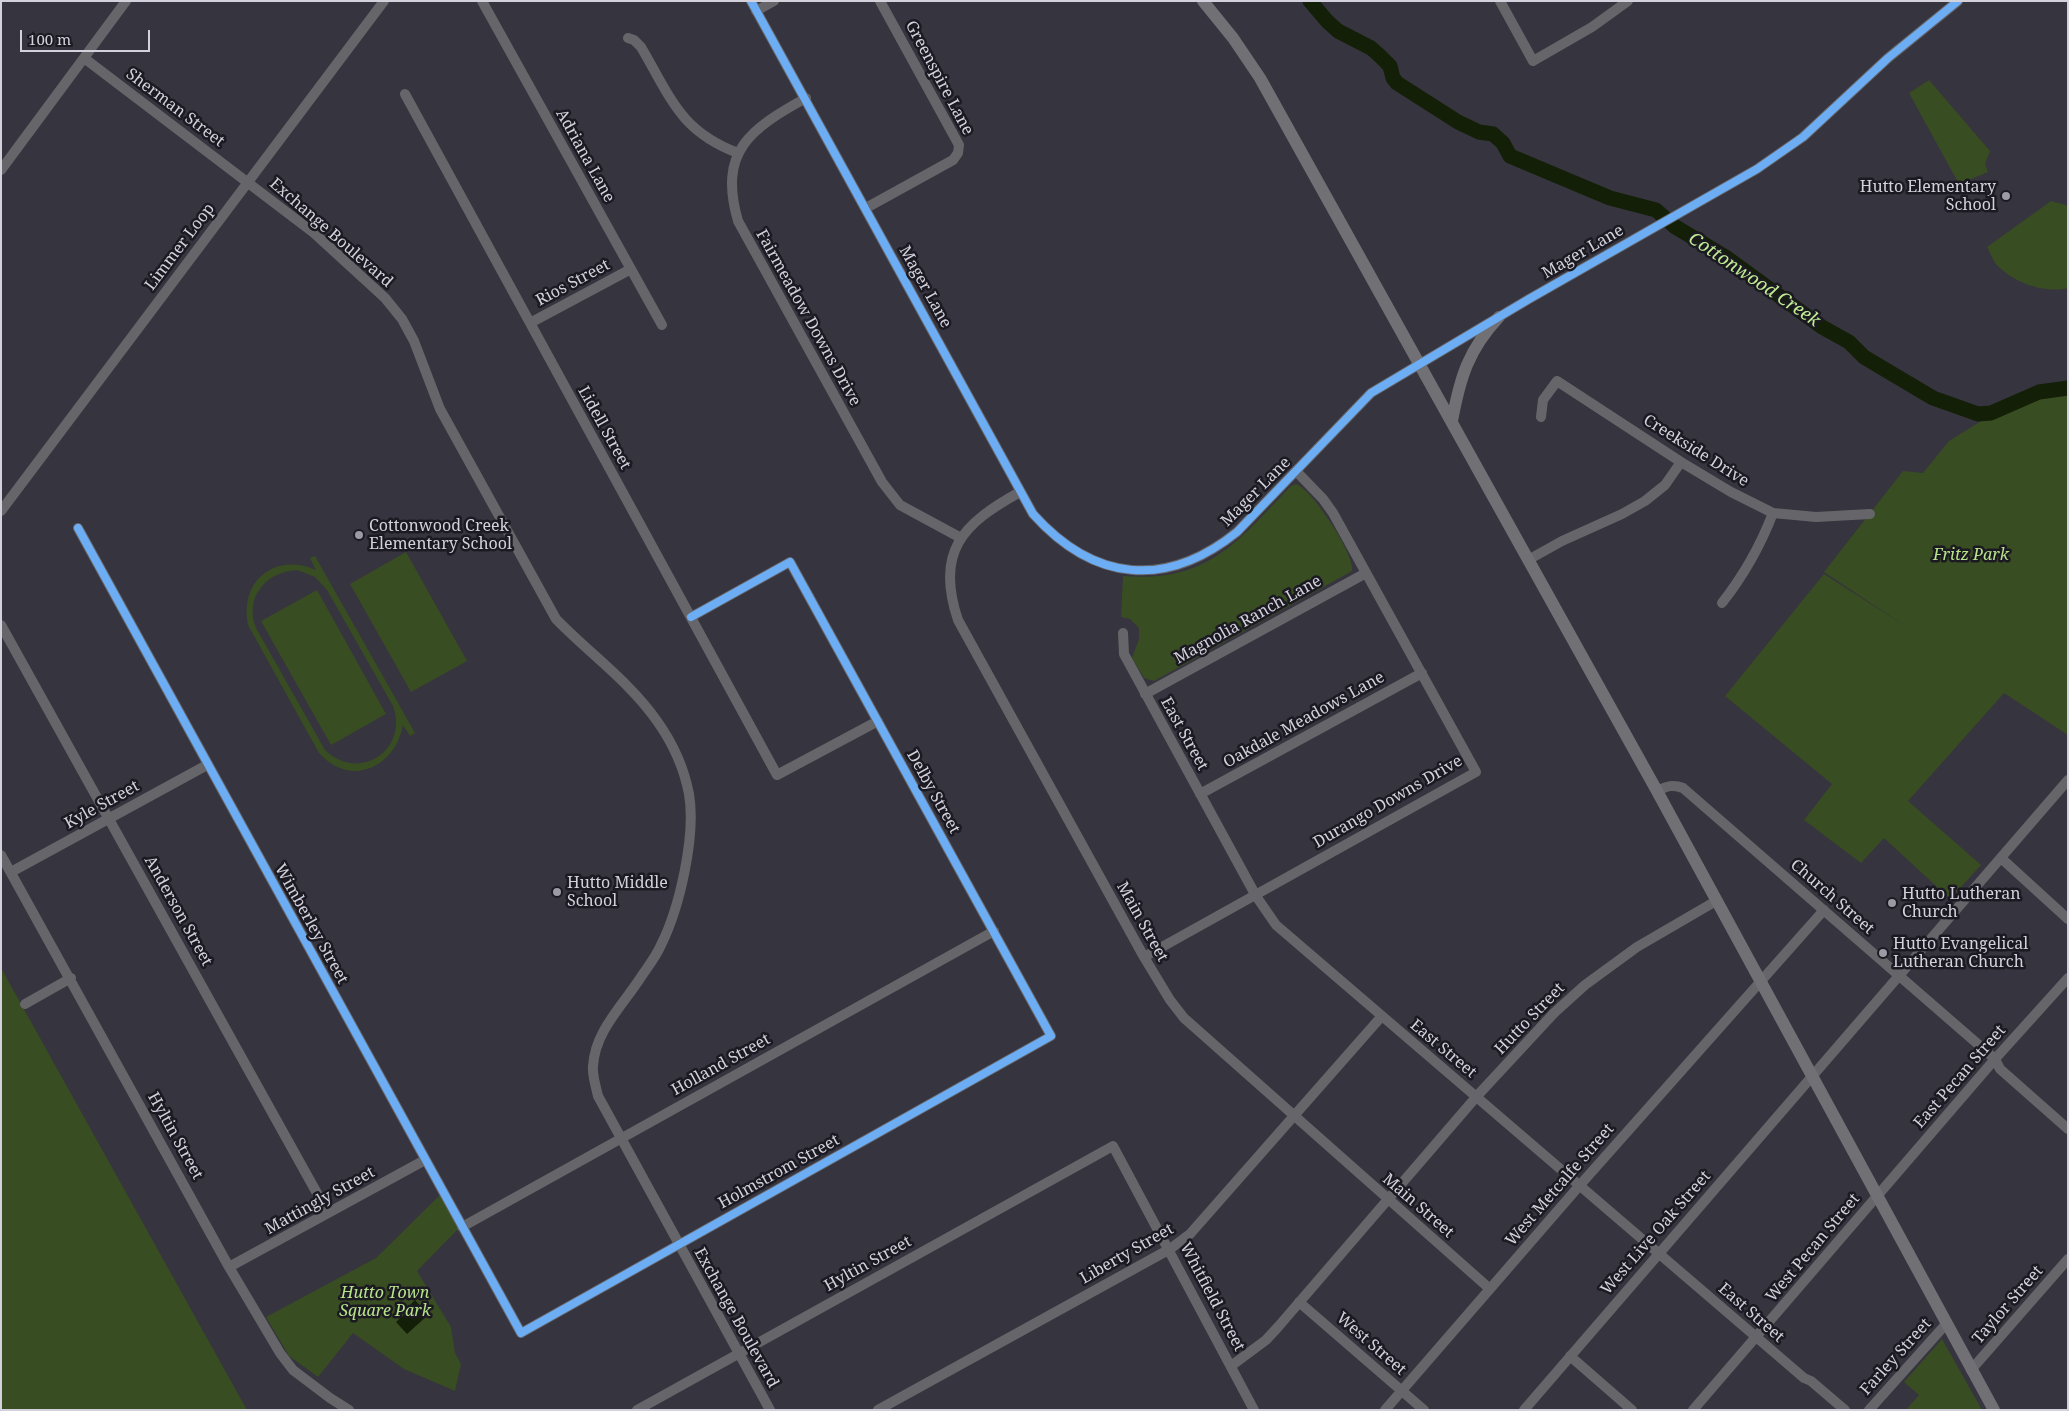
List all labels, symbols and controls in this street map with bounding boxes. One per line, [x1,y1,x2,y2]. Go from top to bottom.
street label: Greenspire Lane [901,18,977,138]
scale bar [22,20,152,52]
text: 100 m [28,29,71,49]
street label: Sherman Street [122,65,228,151]
street label: Adriana Lane [551,106,619,206]
street label: Exchange Boulevard [265,174,397,292]
place label: Hutto Elementary School [1860,177,1996,215]
marker: Hutto Elementary School [2000,190,2012,202]
street label: Limmer Loop [141,200,219,294]
street label: Mager Lane [1539,221,1627,283]
street label: Fairmeadow Downs Drive [751,226,865,410]
water label: Cottonwood Creek [1684,228,1824,332]
street label: Mager Lane [895,243,955,331]
street label: Rios Street [533,256,613,310]
street label: Lidell Street [573,383,635,473]
street label: Creekside Drive [1640,411,1752,491]
street label: Mager Lane [1217,453,1295,531]
place label: Cottonwood Creek Elementary School [369,516,512,554]
marker: Cottonwood Creek Elementary School [353,529,365,541]
park label: Fritz Park [1933,545,2009,565]
street label: Magnolia Ranch Lane [1171,572,1325,668]
street label: Oakdale Meadows Lane [1220,668,1388,772]
street label: East Street [1156,694,1212,774]
street label: Delby Street [902,747,964,837]
street label: Durango Downs Drive [1310,751,1466,853]
street label: Kyle Street [61,777,143,833]
street label: Anderson Street [140,853,216,969]
street label: Church Street [1786,855,1878,939]
street label: Wimberley Street [270,861,352,987]
place label: Hutto Middle School [567,873,668,911]
street label: Main Street [1112,879,1172,965]
place label: Hutto Lutheran Church [1902,884,2021,922]
marker: Hutto Middle School [551,886,563,898]
marker: Hutto Lutheran Church [1886,897,1898,909]
place label: Hutto Evangelical Lutheran Church [1893,934,2028,972]
marker: Hutto Evangelical Lutheran Church [1877,947,1889,959]
street label: Hutto Street [1491,979,1569,1059]
street label: East Street [1406,1016,1480,1082]
street label: East Pecan Street [1910,1022,2010,1132]
street label: Holland Street [668,1030,774,1100]
street label: Hyltin Street [143,1089,207,1183]
street label: West Metcalfe Street [1502,1120,1618,1250]
street label: Holmstrom Street [715,1131,843,1213]
street label: Mattingly Street [262,1163,378,1239]
street label: West Live Oak Street [1597,1167,1715,1299]
street label: Main Street [1378,1170,1458,1242]
street label: West Pecan Street [1762,1190,1864,1306]
street label: Liberty Street [1077,1220,1177,1288]
street label: Hyltin Street [821,1232,915,1296]
street label: Whitfield Street [1175,1239,1249,1355]
street label: Exchange Boulevard [690,1245,782,1391]
street label: Taylor Street [1969,1262,2047,1348]
street label: East Street [1714,1279,1788,1347]
park label: Hutto Town Square Park [339,1283,431,1321]
street label: West Street [1332,1309,1410,1379]
street label: Farley Street [1857,1315,1935,1399]

